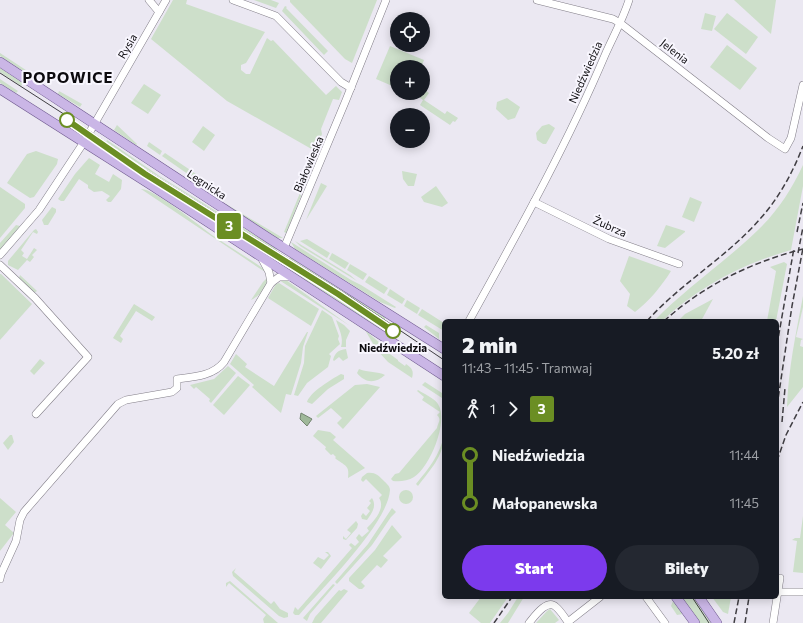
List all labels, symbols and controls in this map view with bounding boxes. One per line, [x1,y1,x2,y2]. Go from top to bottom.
map controls [390,12,430,148]
button: locate [390,12,430,52]
street label: Rysia [115,31,139,61]
street label: Jelenia [658,36,692,67]
street label: Niedźwiedzia [566,39,604,105]
button: + [390,60,430,100]
district label: POPOWICE [22,68,114,86]
button: − [390,108,430,148]
unlabelled marker [59,112,75,128]
street label: Białowieska [290,134,326,194]
street label: Legnicka [185,166,229,202]
street label: Żubrza [591,212,629,239]
line badge: 3 [216,213,242,239]
text: 3 [225,217,233,234]
marker: Niedźwiedzia [385,323,401,339]
text: 2 min [462,331,517,358]
place label: Niedźwiedzia [359,341,427,354]
text: 5.20 zł [712,344,759,362]
text: 11:43 – 11:45 · Tramwaj [462,360,592,376]
icon: walk [462,398,484,420]
icon: forward [502,398,524,420]
text: 3 [538,400,546,417]
text: 1 [490,401,496,417]
text: Niedźwiedzia [492,446,585,464]
text: 11:44 [729,447,759,463]
text: Małopanewska [492,494,597,512]
text: 11:45 [730,495,759,511]
button: Start [462,545,607,591]
button: Bilety [615,545,759,591]

